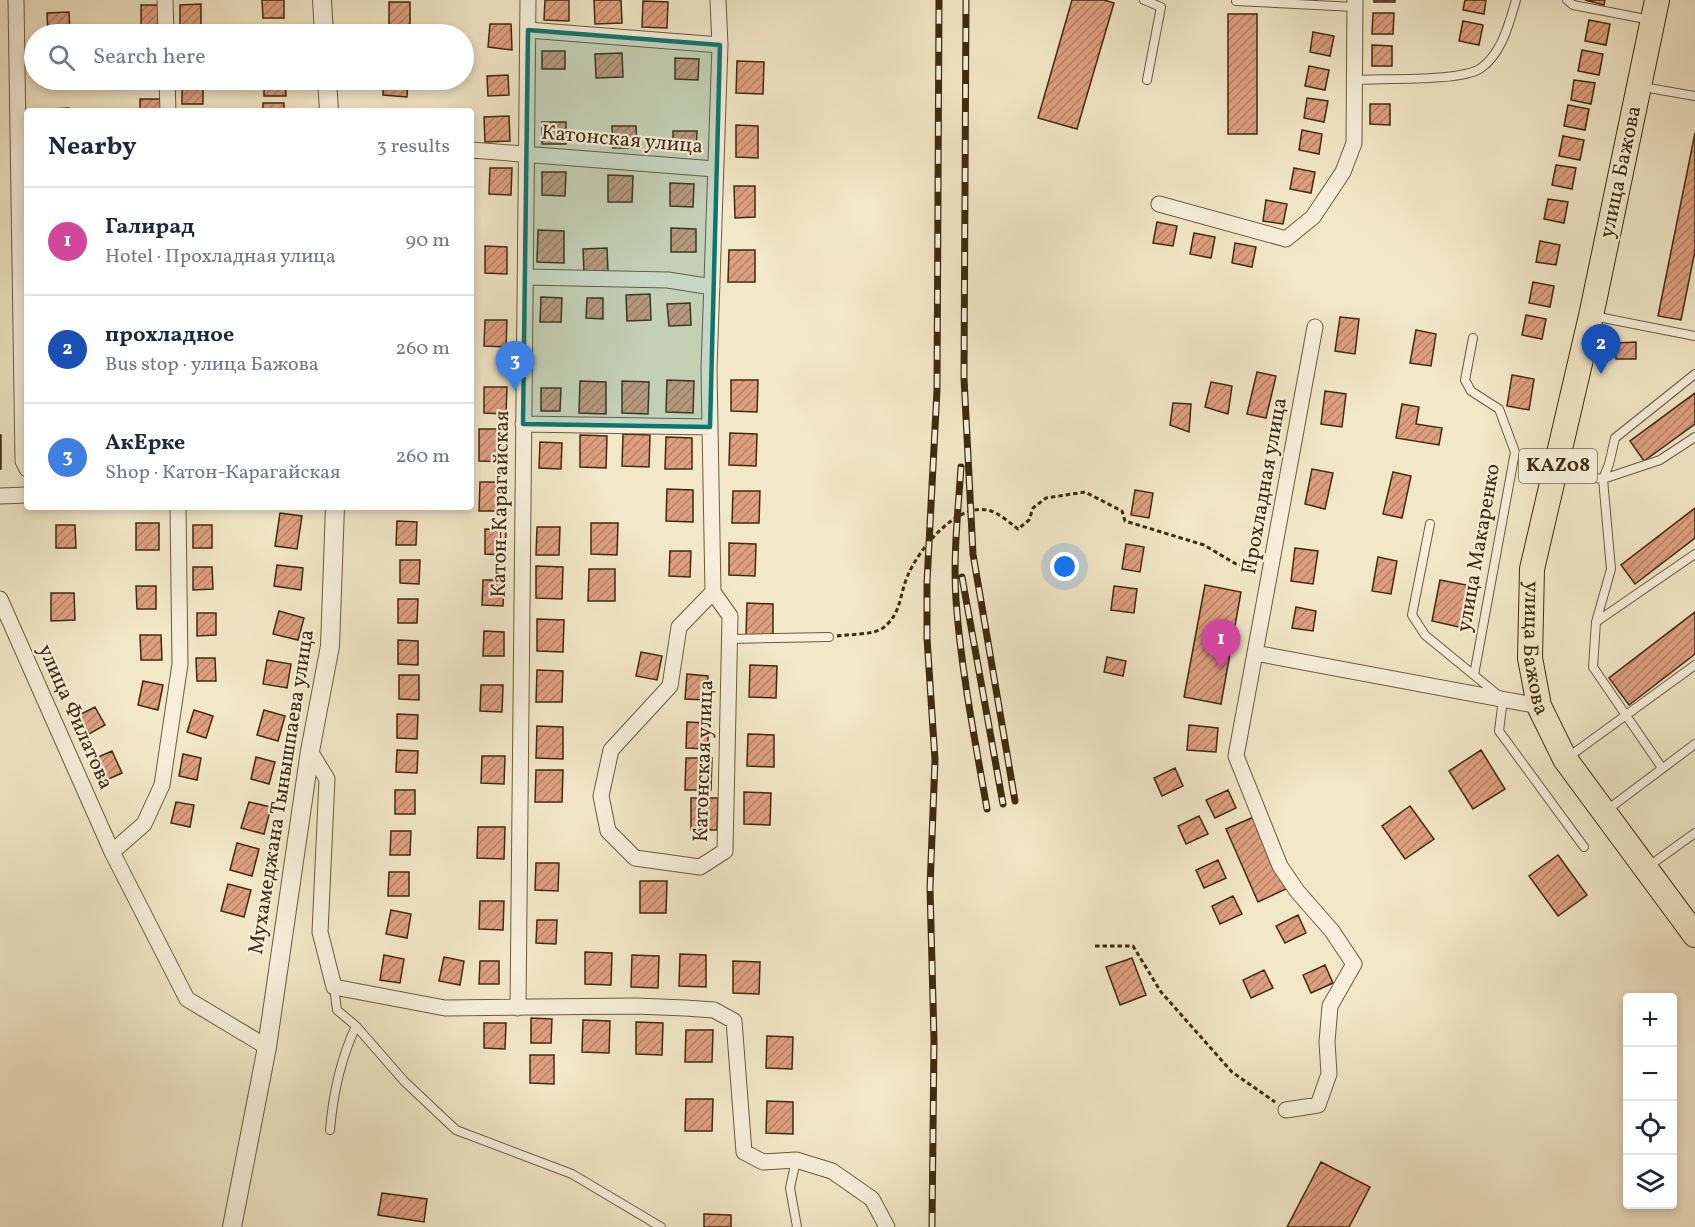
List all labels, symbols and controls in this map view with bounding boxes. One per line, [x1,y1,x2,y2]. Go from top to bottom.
search box [24,24,474,90]
icon: search [45,41,78,74]
text: Search here [93,42,206,73]
street label: улица Бажова [1593,103,1649,241]
street label: Катонская улица [540,118,704,162]
text: Nearby [48,129,137,165]
text: 3 results [376,133,450,161]
text: Галирад [105,212,195,243]
text: 1 [63,227,72,255]
text: 90 m [406,227,450,255]
text: Hotel · Прохладная улица [105,243,336,271]
text: прохладное [105,320,234,351]
pin: 2 [1582,324,1620,374]
text: 2 [62,335,73,363]
text: 260 m [395,335,450,363]
pin: 3 [496,342,534,391]
text: Bus stop · улица Бажова [105,351,319,379]
street label: Прохладная улица [1235,395,1295,577]
street label: Катон-Карагайская [485,410,517,598]
text: АкЕрке [105,428,185,459]
text: 3 [62,443,73,471]
text: 260 m [395,443,450,471]
road number: KAZ08 [1519,449,1597,483]
text: Shop · Катон-Карагайская [105,459,340,487]
street label: улица Макаренко [1450,462,1508,634]
your location [1050,552,1079,581]
street label: улица Бажова [1516,581,1556,720]
pin: 1 [1202,620,1240,669]
street label: Мухамеджана Тынышпаева улица [242,627,322,957]
street label: улица Филатова [30,640,120,794]
street label: Катонская улица [687,679,721,843]
map controls [1623,993,1677,1209]
button: + [1623,993,1677,1047]
button: − [1623,1047,1677,1101]
button: locate [1623,1101,1677,1155]
button: layers [1623,1155,1677,1209]

